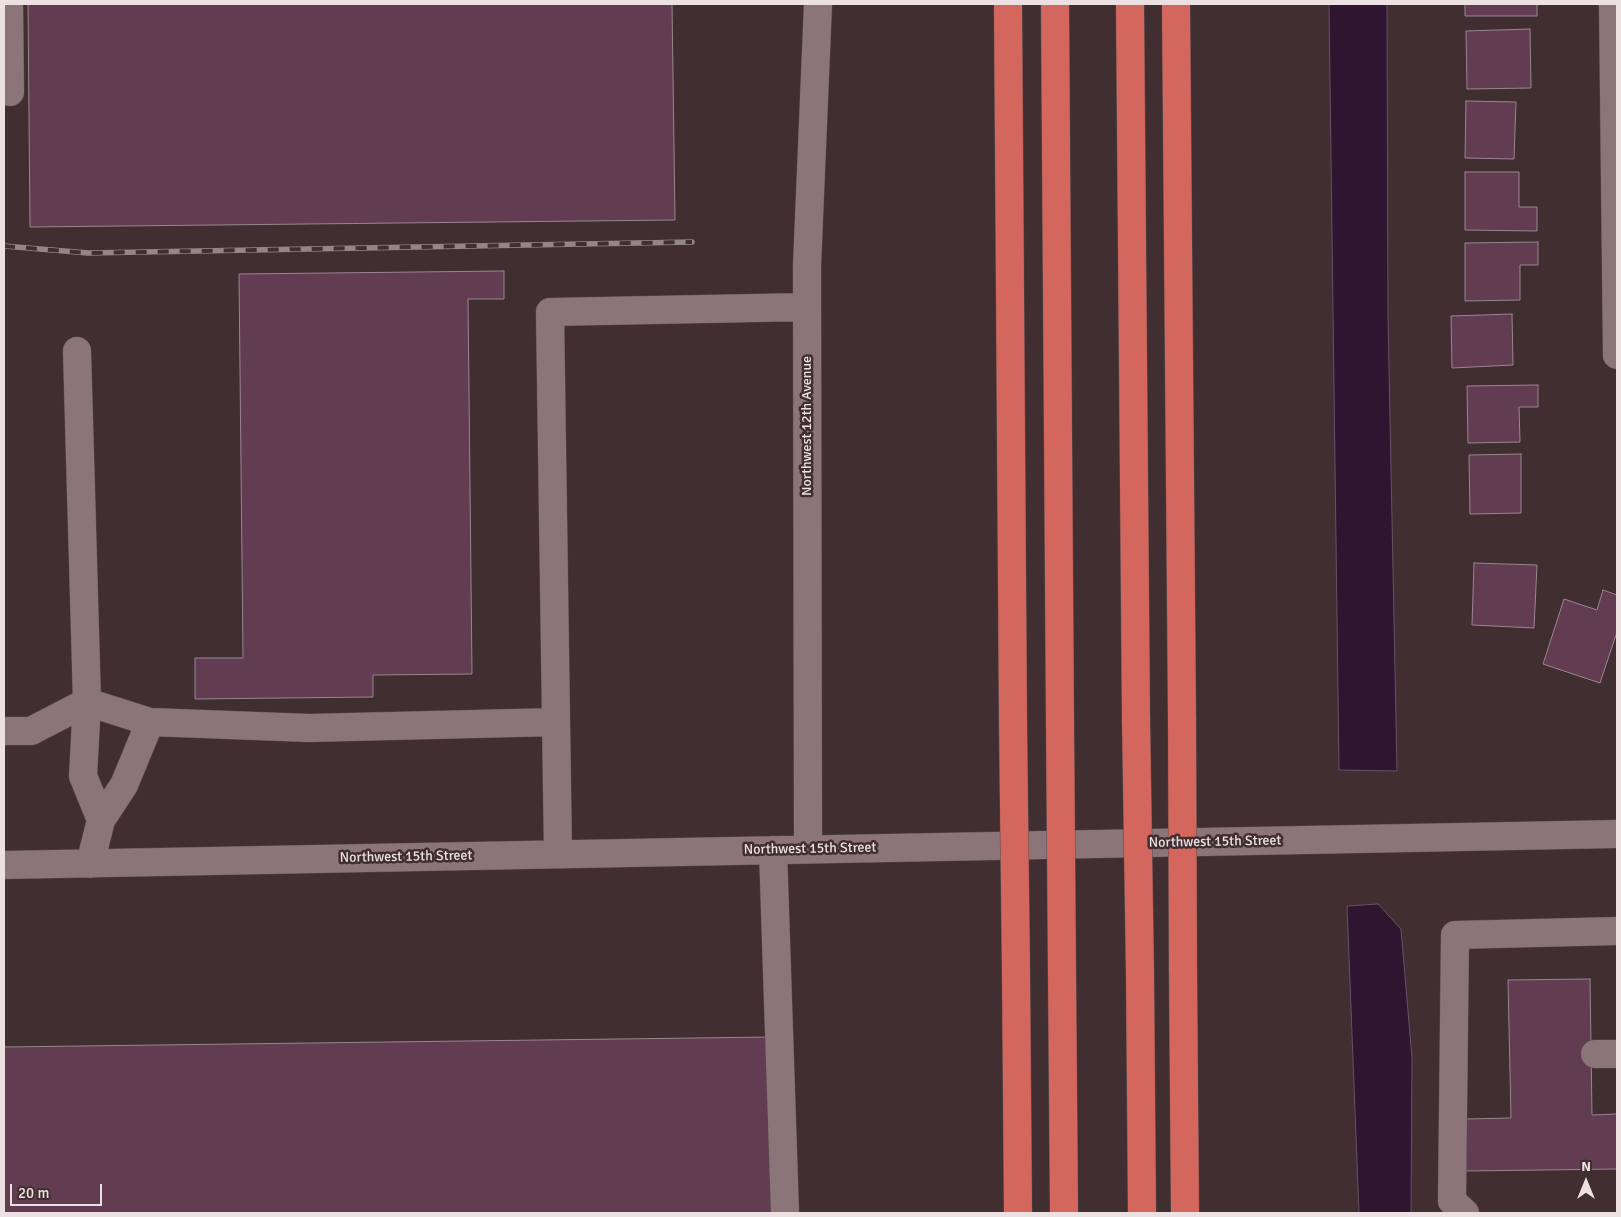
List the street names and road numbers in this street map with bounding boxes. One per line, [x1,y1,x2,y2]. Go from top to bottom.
street label: Northwest 12th Avenue [799,356,815,496]
street label: Northwest 15th Street [1148,832,1282,852]
street label: Northwest 15th Street [743,839,877,859]
street label: Northwest 15th Street [339,847,473,867]

